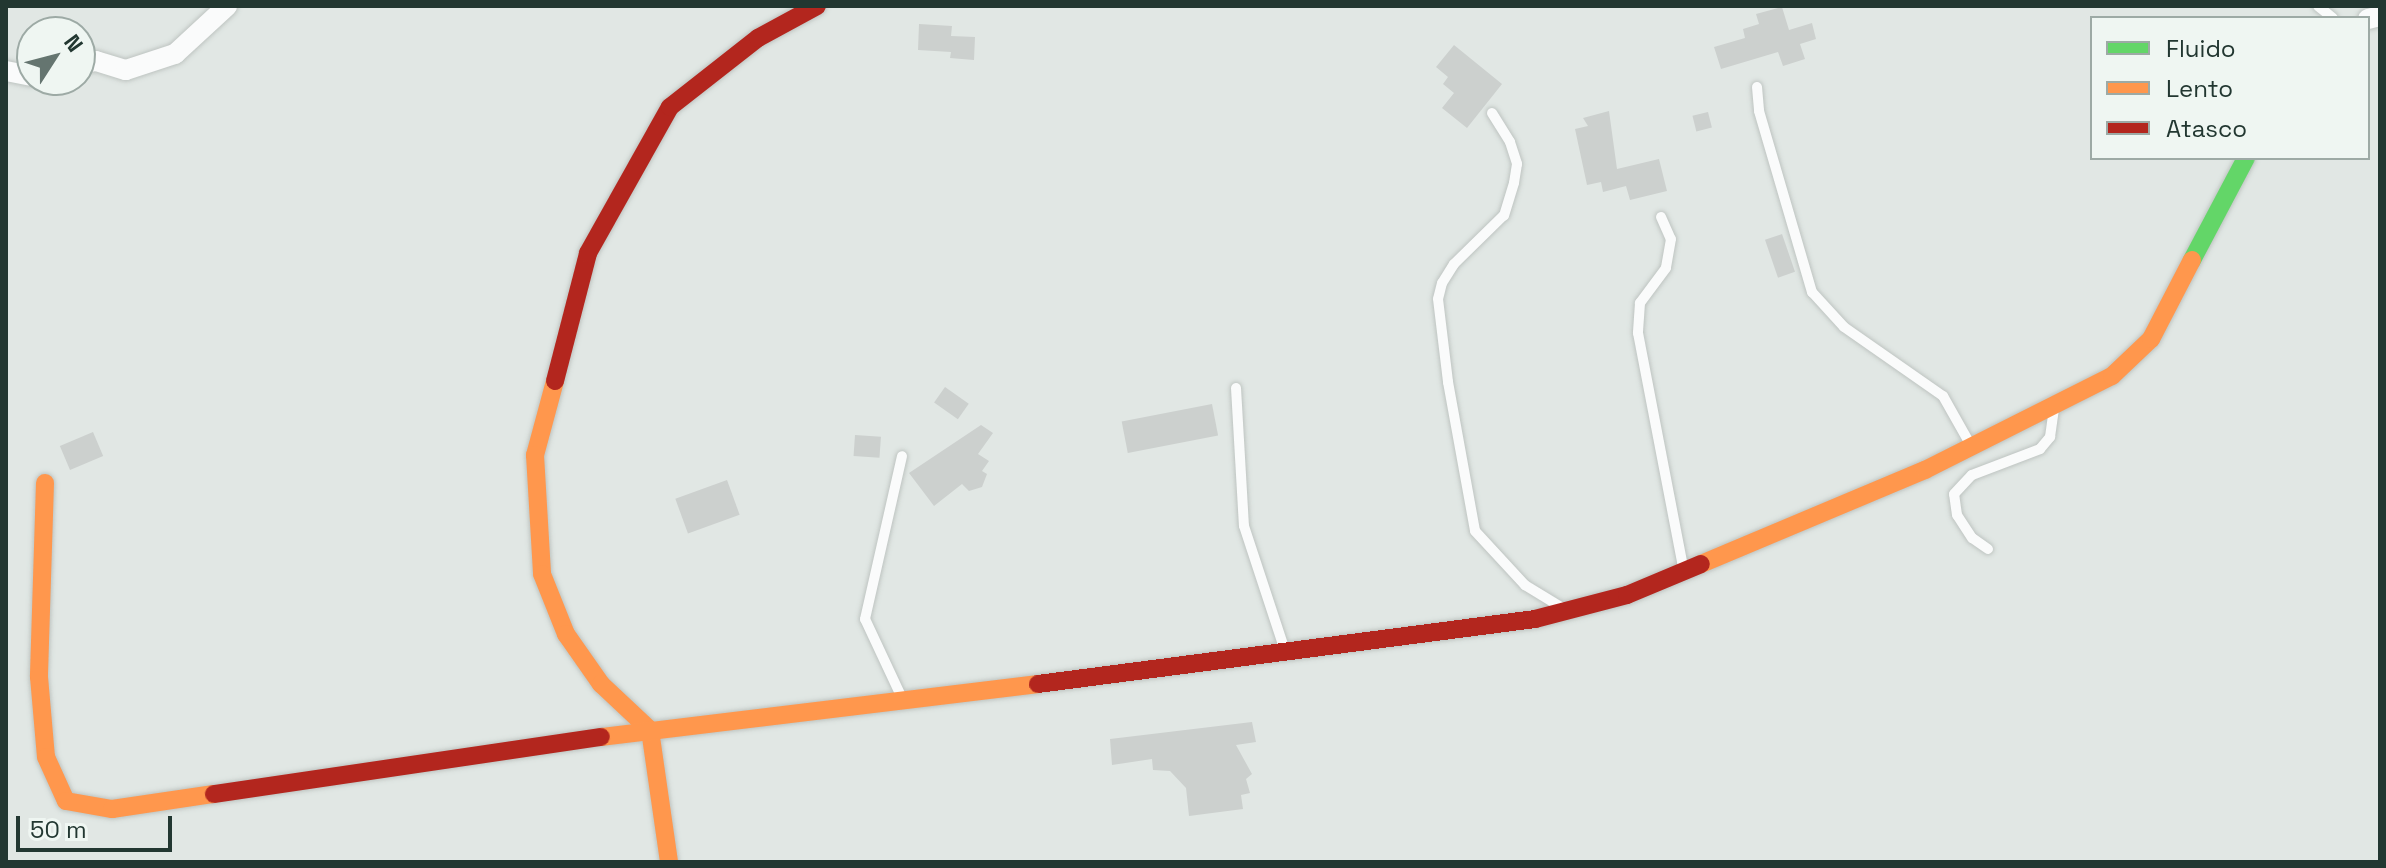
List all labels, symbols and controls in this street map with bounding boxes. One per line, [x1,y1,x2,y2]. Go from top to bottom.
north arrow [16,16,96,96]
legend [2090,16,2370,160]
text: N [58,29,89,57]
text: Fluido [2166,33,2236,64]
text: Lento [2166,73,2233,104]
text: Atasco [2166,113,2247,144]
scale bar [20,800,176,850]
text: 50 m [30,814,87,845]

